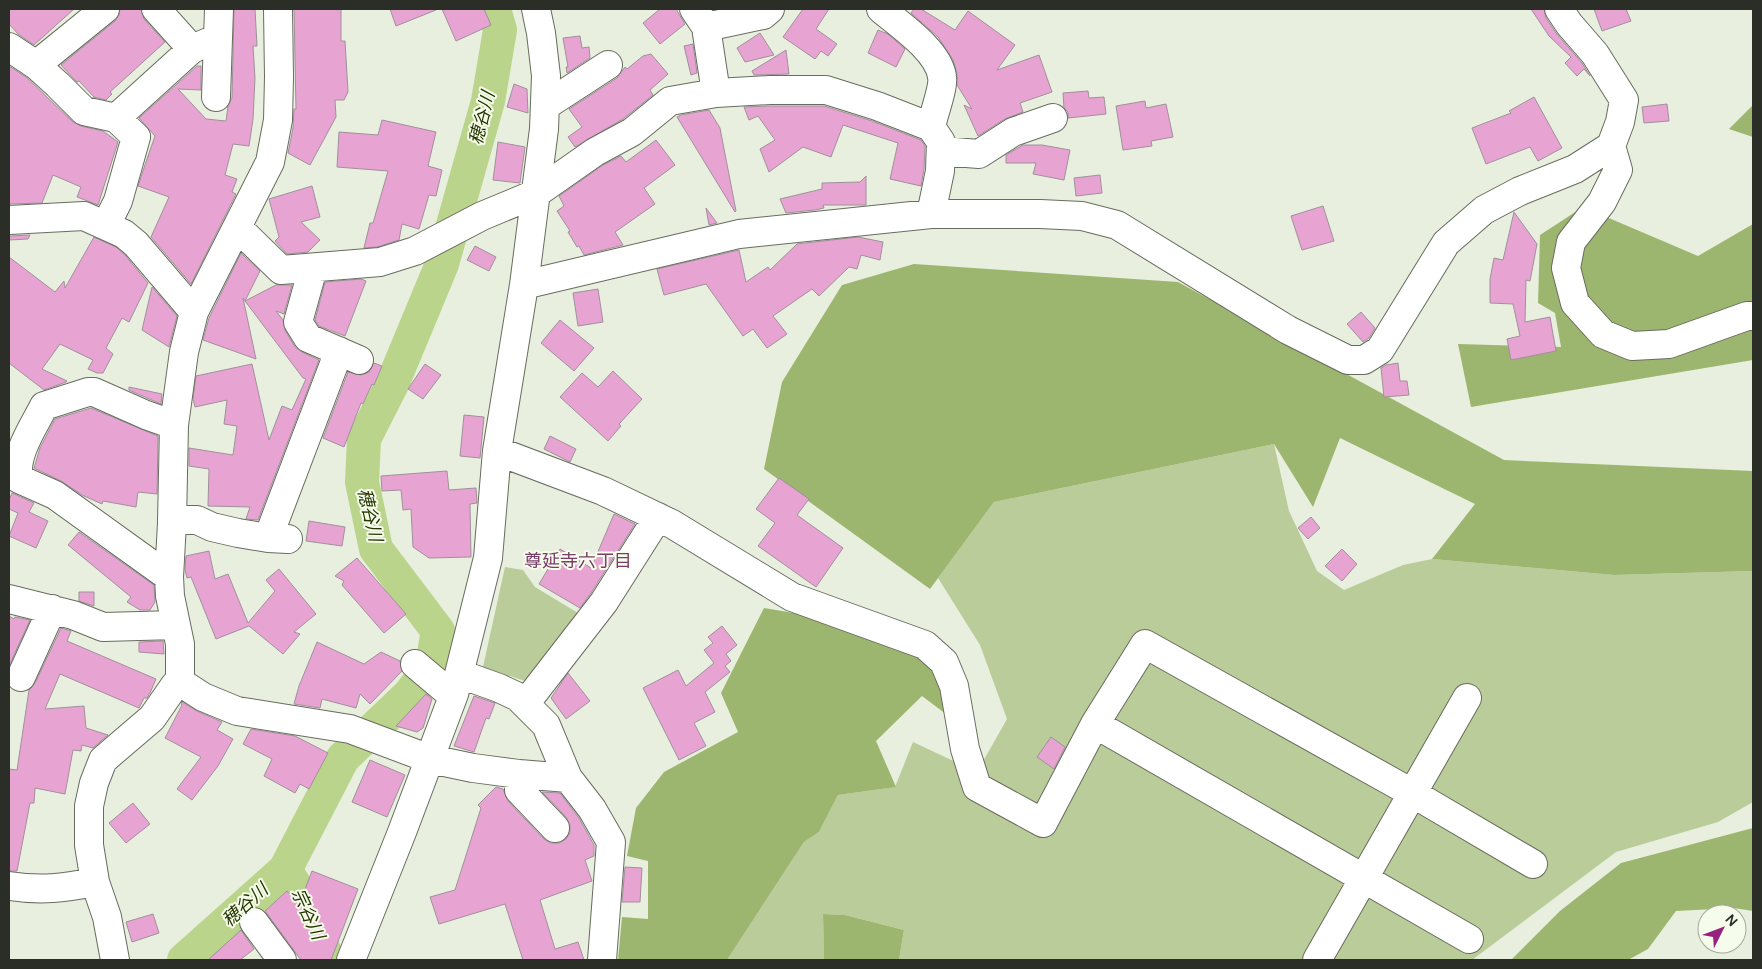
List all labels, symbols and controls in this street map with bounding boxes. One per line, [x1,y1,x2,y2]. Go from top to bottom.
water label: 穂谷川 [464,87,501,147]
water label: 穂谷川 [352,486,388,546]
district label: 尊延寺六丁目 [524,549,632,573]
water label: 穂谷川 [217,877,275,932]
water label: 宗谷川 [286,884,331,945]
north arrow [1697,904,1747,954]
text: N [1722,910,1742,930]

